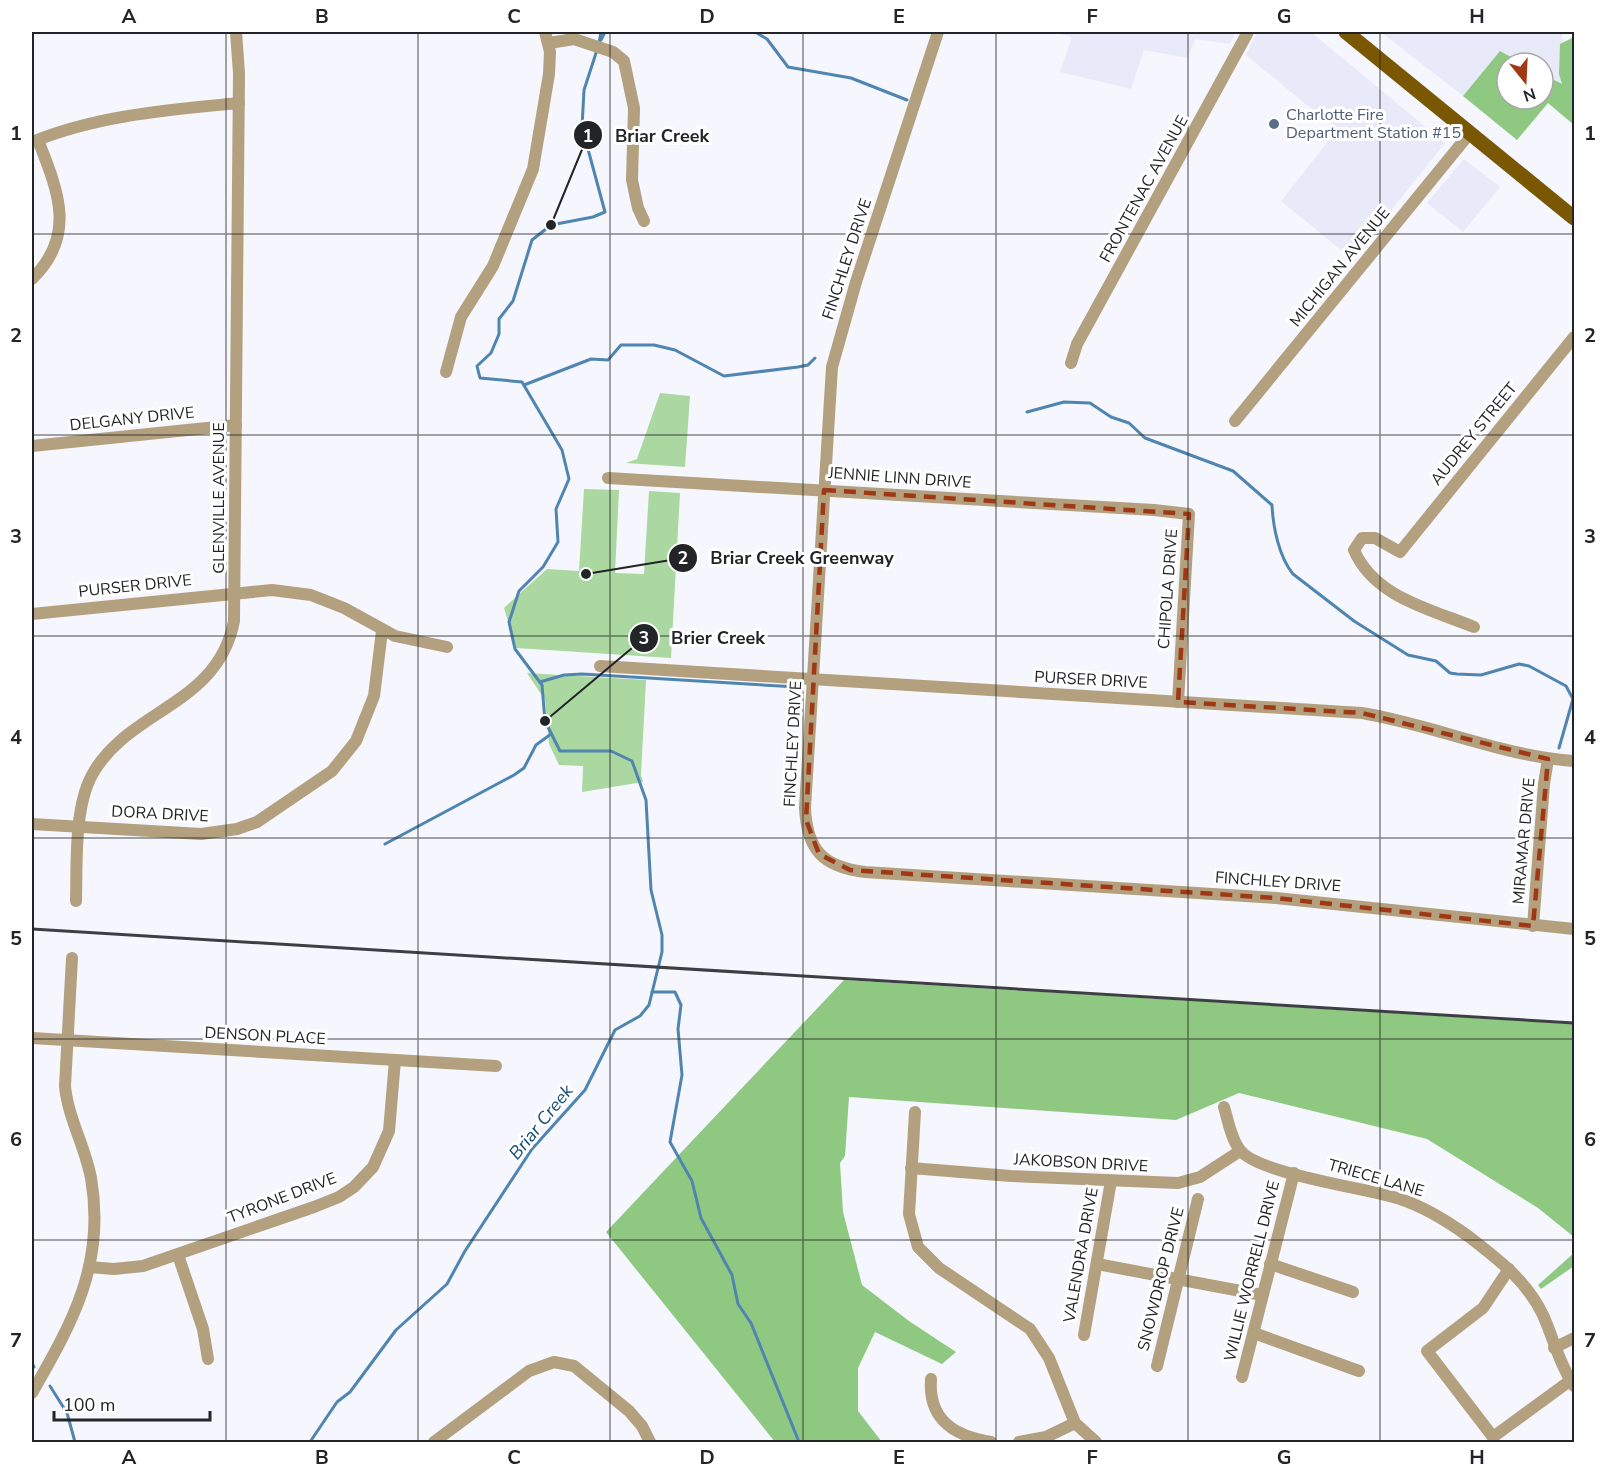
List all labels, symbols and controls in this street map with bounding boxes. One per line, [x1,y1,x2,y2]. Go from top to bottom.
text: A [122,3,137,30]
text: B [315,3,329,30]
text: C [507,3,521,30]
text: D [699,3,715,30]
text: E [893,3,905,30]
text: F [1086,3,1098,30]
text: G [1277,3,1291,30]
text: H [1469,3,1485,30]
north arrow [1495,51,1555,111]
text: N [1520,82,1538,107]
place label: Charlotte Fire Department Station #15 [1286,104,1461,144]
street label: FRONTENAC AVENUE [1094,112,1194,266]
callout: Briar Creek [573,117,721,153]
marker: Charlotte Fire Department Station #15 [1267,117,1281,131]
text: 1 [10,120,22,147]
text: 1 [1584,120,1596,147]
text: 1 [583,124,593,148]
text: Briar Creek [615,124,709,148]
street label: FINCHLEY DRIVE [817,196,877,322]
street label: MICHIGAN AVENUE [1285,203,1395,331]
text: 2 [10,322,22,349]
text: 2 [1584,322,1596,349]
street label: AUDREY STREET [1426,378,1523,490]
street label: DELGANY DRIVE [69,402,195,436]
street label: GLENVILLE AVENUE [208,422,230,574]
street label: JENNIE LINN DRIVE [827,462,972,494]
text: 3 [10,523,22,550]
text: 3 [1584,523,1596,550]
street label: CHIPOLA DRIVE [1153,528,1183,650]
callout: Briar Creek Greenway [668,540,906,576]
text: 2 [678,546,688,570]
text: Briar Creek Greenway [710,546,894,570]
street label: PURSER DRIVE [77,569,193,603]
callout: Brier Creek [629,620,777,656]
text: 3 [639,626,649,650]
text: Brier Creek [671,626,765,650]
street label: PURSER DRIVE [1034,666,1148,694]
street label: FINCHLEY DRIVE [779,680,807,808]
text: 4 [10,724,22,751]
text: 4 [1584,724,1596,751]
street label: MIRAMAR DRIVE [1508,777,1540,905]
street label: DORA DRIVE [111,800,209,828]
street label: FINCHLEY DRIVE [1214,867,1342,897]
text: 5 [10,925,22,952]
text: 5 [1584,925,1596,952]
street label: DENSON PLACE [204,1022,326,1050]
water label: Briar Creek [503,1079,579,1165]
text: 6 [10,1126,22,1153]
text: 6 [1584,1126,1596,1153]
street label: JAKOBSON DRIVE [1012,1148,1149,1178]
street label: TRIECE LANE [1325,1154,1427,1202]
street label: TYRONE DRIVE [224,1167,340,1229]
street label: WILLIE WORRELL DRIVE [1219,1178,1285,1364]
street label: VALENDRA DRIVE [1058,1186,1104,1325]
street label: SNOWDROP DRIVE [1133,1205,1189,1353]
text: 7 [10,1327,22,1354]
text: 7 [1584,1327,1596,1354]
scale bar [54,1384,210,1422]
text: 100 m [63,1393,115,1417]
text: A [122,1444,137,1471]
text: B [315,1444,329,1471]
text: C [507,1444,521,1471]
text: D [699,1444,715,1471]
text: E [893,1444,905,1471]
text: F [1086,1444,1098,1471]
text: G [1277,1444,1291,1471]
text: H [1469,1444,1485,1471]

